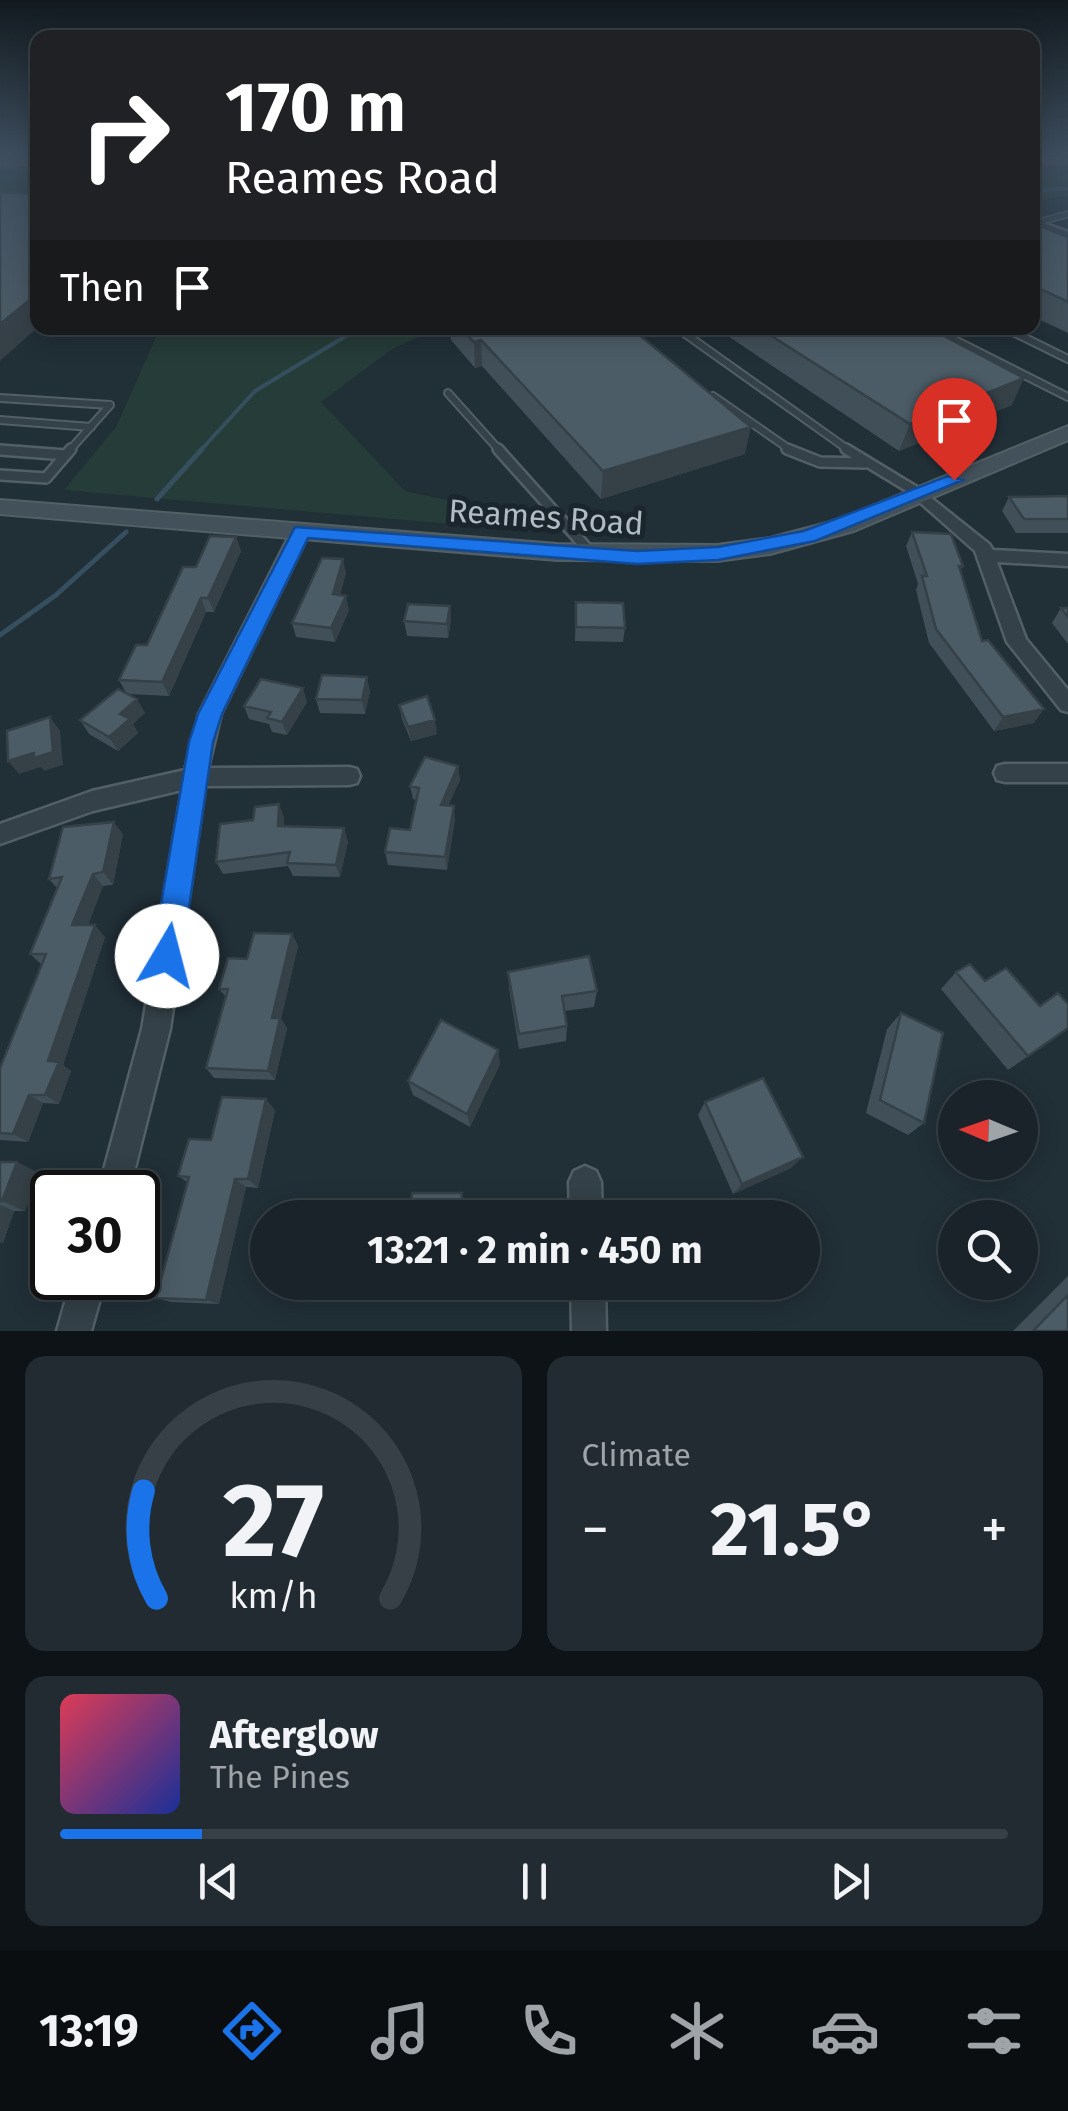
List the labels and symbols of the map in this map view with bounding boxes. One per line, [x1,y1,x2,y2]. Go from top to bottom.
pin [912,378,997,481]
street label: Reames Road [447,491,645,543]
position arrow [115,904,219,1008]
north arrow [938,1080,1038,1180]
speed limit sign: 30 [30,1170,160,1300]

